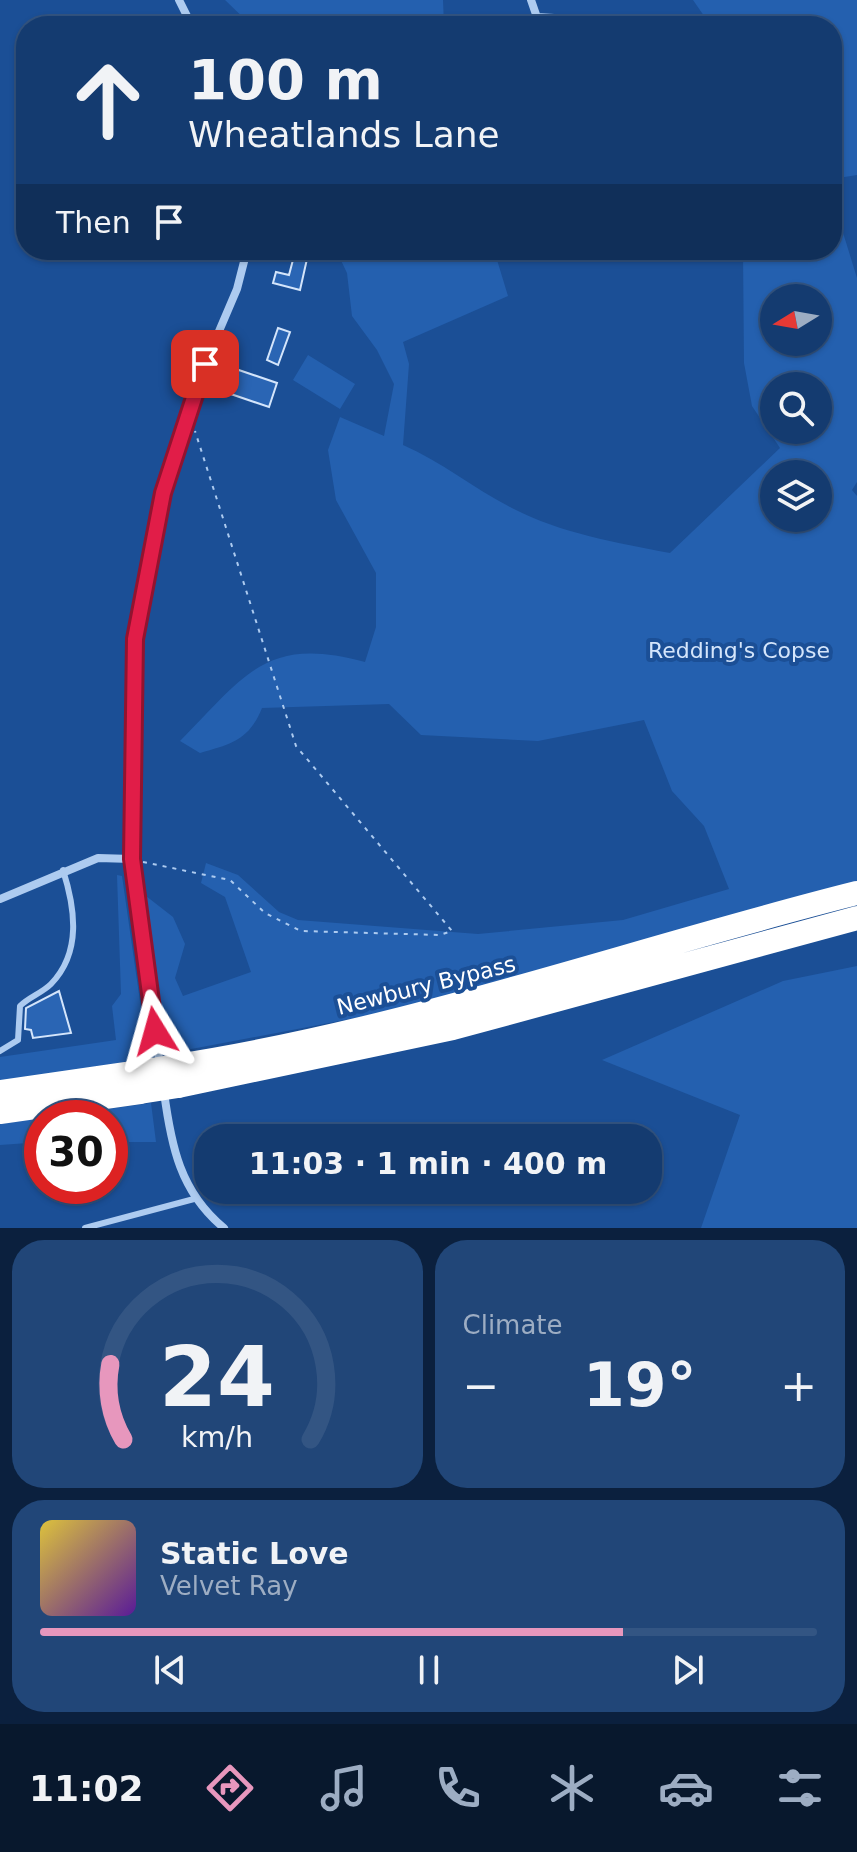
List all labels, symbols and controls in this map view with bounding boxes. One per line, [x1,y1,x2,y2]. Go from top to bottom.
text: 100 m [188,47,383,112]
icon: ahead [56,48,160,152]
text: Wheatlands Lane [188,114,500,155]
icon: arrive [147,200,191,244]
text: Then [56,205,131,240]
north arrow [760,284,832,356]
map controls [760,284,832,532]
pin [171,330,239,398]
icon: arrive [183,342,227,386]
button: search [760,372,832,444]
button: layers [760,460,832,532]
park label: Redding's Copse [648,638,830,663]
street label: Newbury Bypass [334,951,518,1020]
position arrow [113,989,197,1073]
speed limit sign: 30 [24,1100,128,1204]
text: 11:03 · 1 min · 400 m [249,1146,607,1181]
text: Climate [463,1310,563,1340]
text: 24 [159,1329,275,1426]
text: 19° [583,1350,697,1420]
text: − [463,1360,499,1411]
text: + [780,1360,817,1411]
text: km/h [181,1420,253,1454]
text: Static Love [160,1536,349,1571]
text: Velvet Ray [160,1571,298,1601]
icon: previous [148,1648,192,1692]
icon: pause [407,1648,451,1692]
icon: next [666,1648,710,1692]
icon: directions [202,1760,258,1816]
icon: music [316,1760,372,1816]
icon: phone [430,1760,486,1816]
icon: climate [544,1760,600,1816]
icon: car [658,1760,714,1816]
icon: filters [772,1760,828,1816]
text: 11:02 [29,1768,144,1809]

